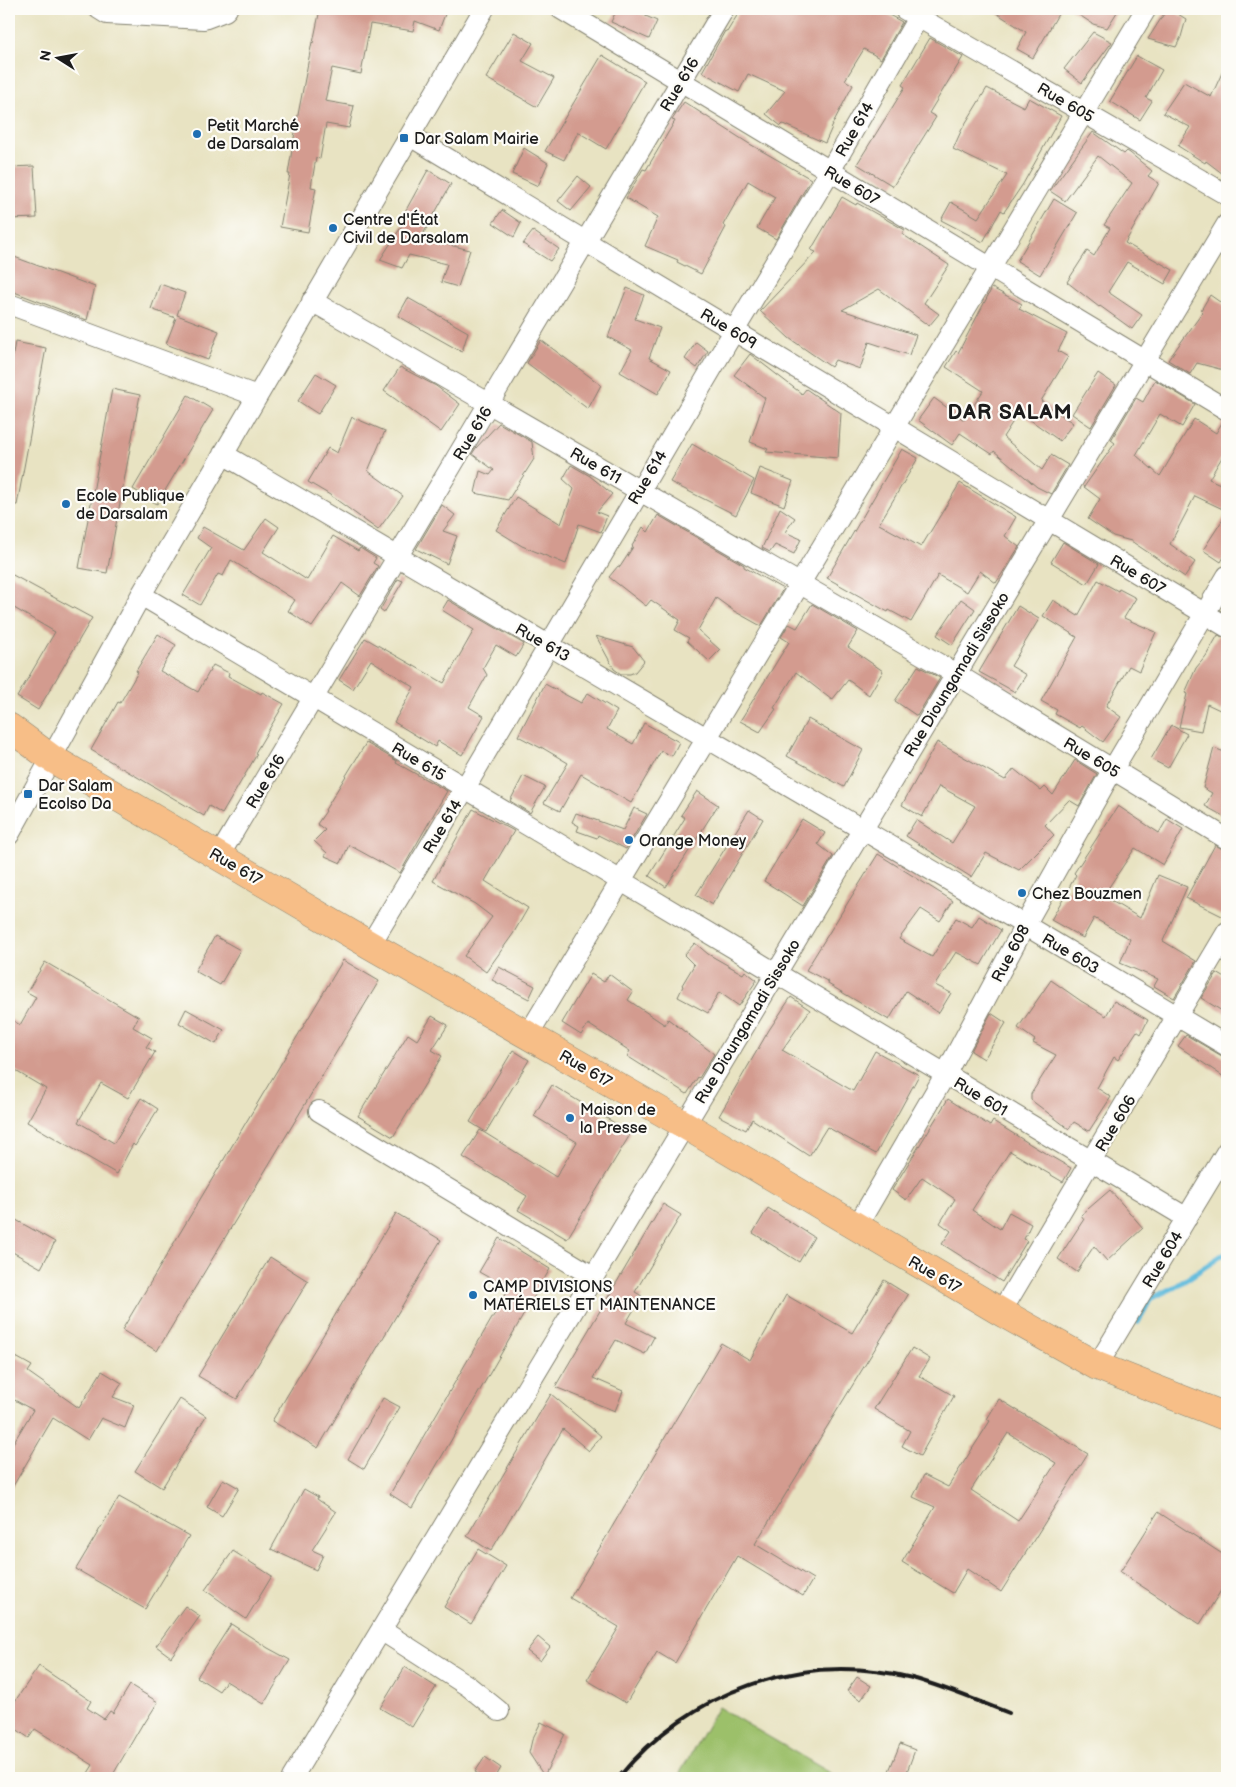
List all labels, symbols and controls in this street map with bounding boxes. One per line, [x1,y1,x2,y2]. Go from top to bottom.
north arrow [32,32,82,82]
text: N [36,49,55,62]
street label: Rue 616 [657,54,704,115]
street label: Rue 605 [1033,79,1097,127]
street label: Rue 614 [832,99,879,160]
place label: Petit Marché de Darsalam [207,117,299,154]
marker: Petit Marché de Darsalam [191,128,203,140]
place label: Dar Salam Mairie [414,130,539,149]
marker: Dar Salam Mairie [398,132,410,144]
street label: Rue 607 [820,162,882,210]
place label: Centre d'État Civil de Darsalam [343,209,469,248]
marker: Centre d'État Civil de Darsalam [327,222,339,234]
street label: Rue 609 [697,305,760,354]
district label: DAR SALAM [947,400,1073,425]
street label: Rue 616 [450,403,497,464]
street label: Rue 611 [566,444,624,489]
street label: Rue 614 [625,447,672,508]
place label: Ecole Publique de Darsalam [76,487,185,524]
marker: Ecole Publique de Darsalam [60,498,72,510]
street label: Rue 607 [1106,551,1168,599]
street label: Rue Dioungamadi Sissoko [900,589,1014,761]
street label: Rue 613 [512,620,573,667]
street label: Rue 605 [1060,734,1123,783]
street label: Rue 615 [388,739,449,786]
street label: Rue 616 [243,751,290,812]
place label: Dar Salam Ecolso Da [38,777,113,814]
marker: Dar Salam Ecolso Da [22,788,34,800]
street label: Rue 614 [420,796,467,857]
place label: Orange Money [639,832,747,851]
marker: Orange Money [623,834,635,846]
street label: Rue 617 [205,845,265,890]
place label: Chez Bouzmen [1032,885,1142,904]
marker: Chez Bouzmen [1016,887,1028,899]
street label: Rue 608 [988,922,1034,986]
street label: Rue 603 [1038,930,1102,979]
street label: Rue Dioungamadi Sissoko [691,936,805,1108]
street label: Rue 617 [555,1047,615,1092]
street label: Rue 601 [950,1074,1011,1121]
street label: Rue 606 [1092,1092,1141,1156]
place label: Maison de la Presse [580,1101,656,1138]
marker: Maison de la Presse [564,1112,576,1124]
street label: Rue 604 [1139,1228,1188,1292]
street label: Rue 617 [904,1253,964,1298]
place label: CAMP DIVISIONS MATÉRIELS ET MAINTENANCE [483,1278,716,1315]
marker: CAMP DIVISIONS MATÉRIELS ET MAINTENANCE [467,1289,479,1301]

